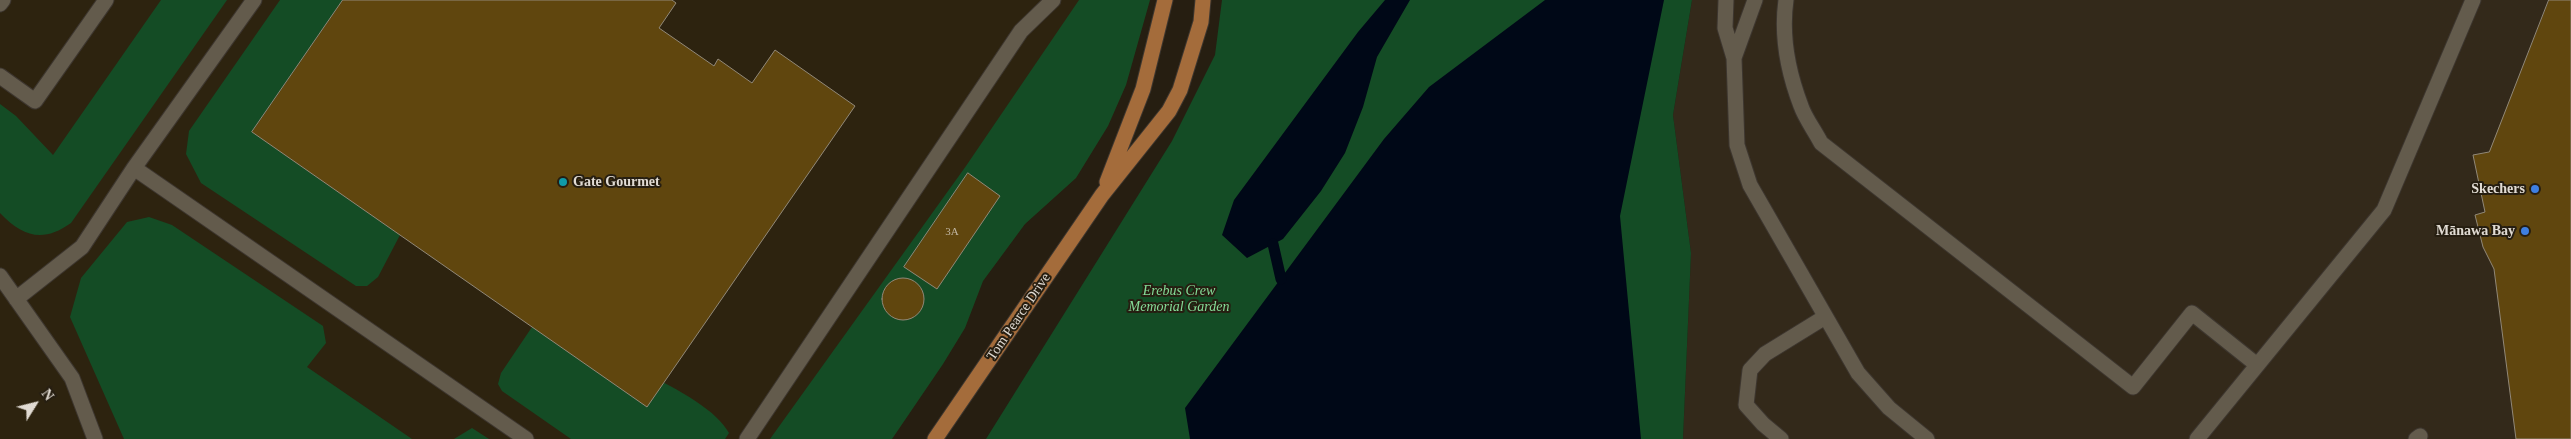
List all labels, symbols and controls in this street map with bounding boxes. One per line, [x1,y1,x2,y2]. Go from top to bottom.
place label: Gate Gourmet [573,174,660,190]
marker: Gate Gourmet [557,176,569,188]
place label: Skechers [2471,181,2525,197]
marker: Skechers [2529,183,2541,195]
place label: Mānawa Bay [2436,223,2515,239]
house number: 3A [945,225,959,239]
marker: Mānawa Bay [2519,225,2531,237]
street label: Tom Pearce Drive [984,270,1054,364]
park label: Erebus Crew Memorial Garden [1129,283,1229,316]
north arrow [10,379,60,429]
text: N [38,386,57,403]

